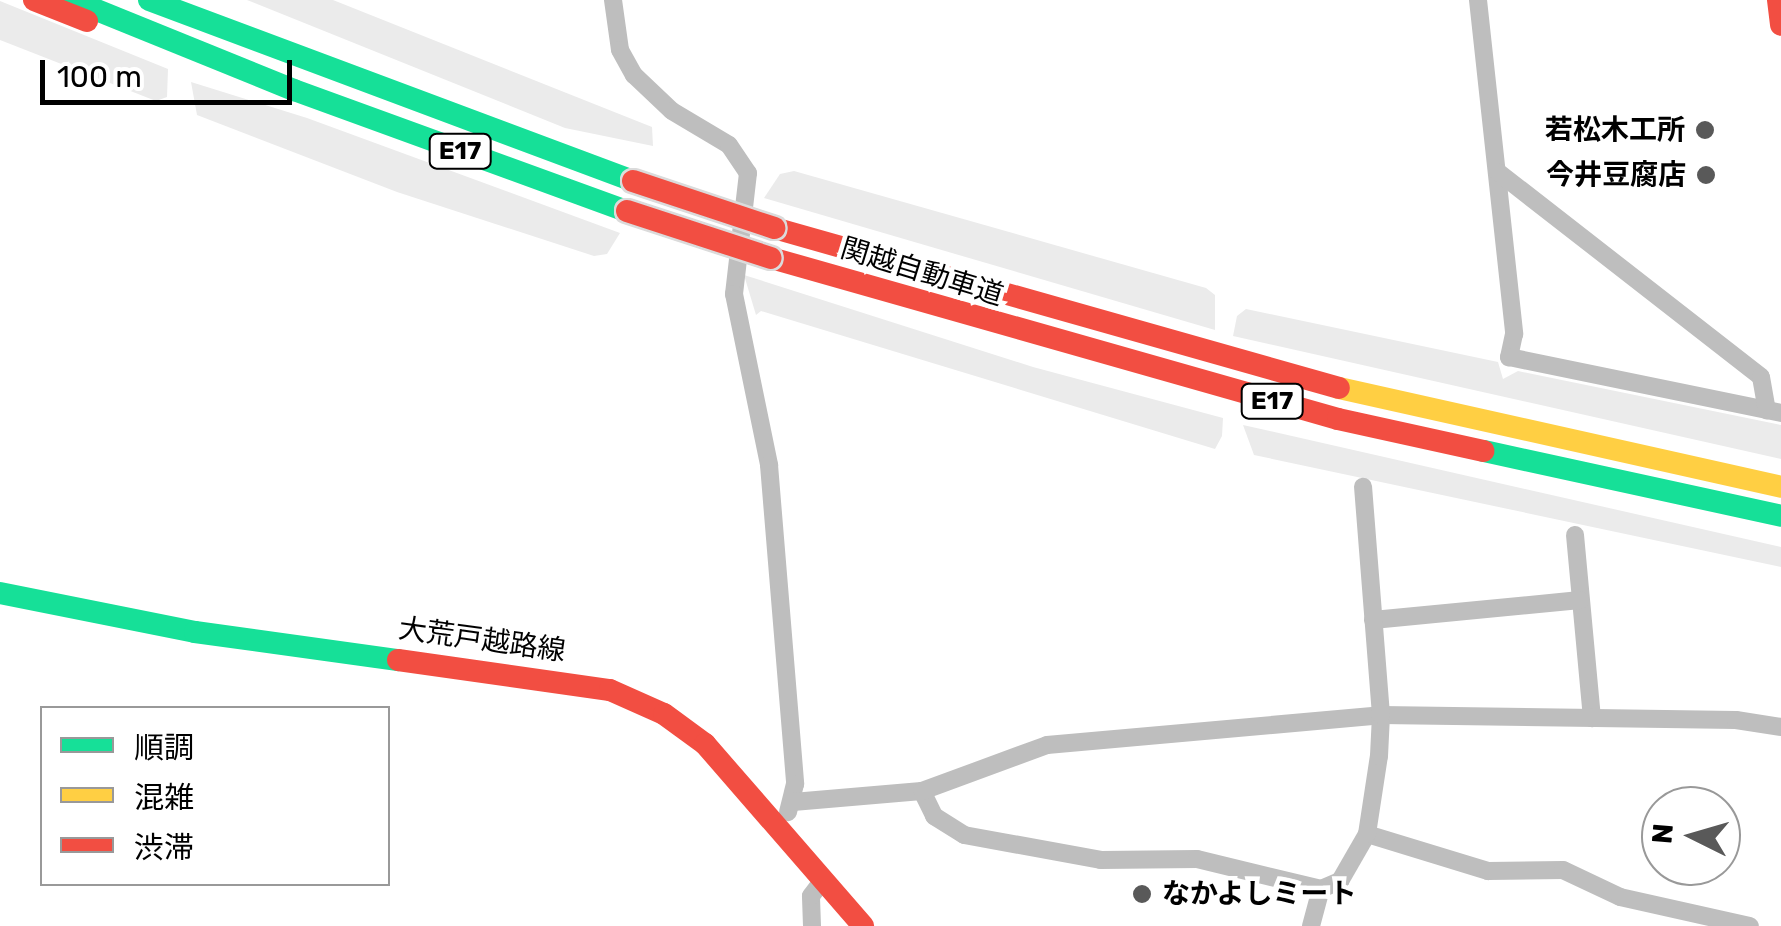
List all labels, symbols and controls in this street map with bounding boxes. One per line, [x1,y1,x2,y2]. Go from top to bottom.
scale bar [45,40,298,102]
text: 100 m [57,59,142,95]
place label: 若松木工所 [1545,113,1685,147]
marker: 若松木工所 [1694,119,1716,141]
road number: E17 [428,131,492,171]
place label: 今井豆腐店 [1546,158,1686,192]
marker: 今井豆腐店 [1695,164,1717,186]
street label: 関越自動車道 [837,231,1007,313]
road number: E17 [1240,381,1304,421]
street label: 大荒戸越路線 [396,612,568,668]
legend [40,706,390,886]
text: 順調 [134,730,194,766]
text: 混雑 [134,780,194,816]
north arrow [1641,786,1741,886]
text: N [1645,822,1680,845]
text: 渋滞 [134,830,194,866]
place label: なかよしミート [1162,877,1358,911]
marker: なかよしミート [1131,883,1153,905]

